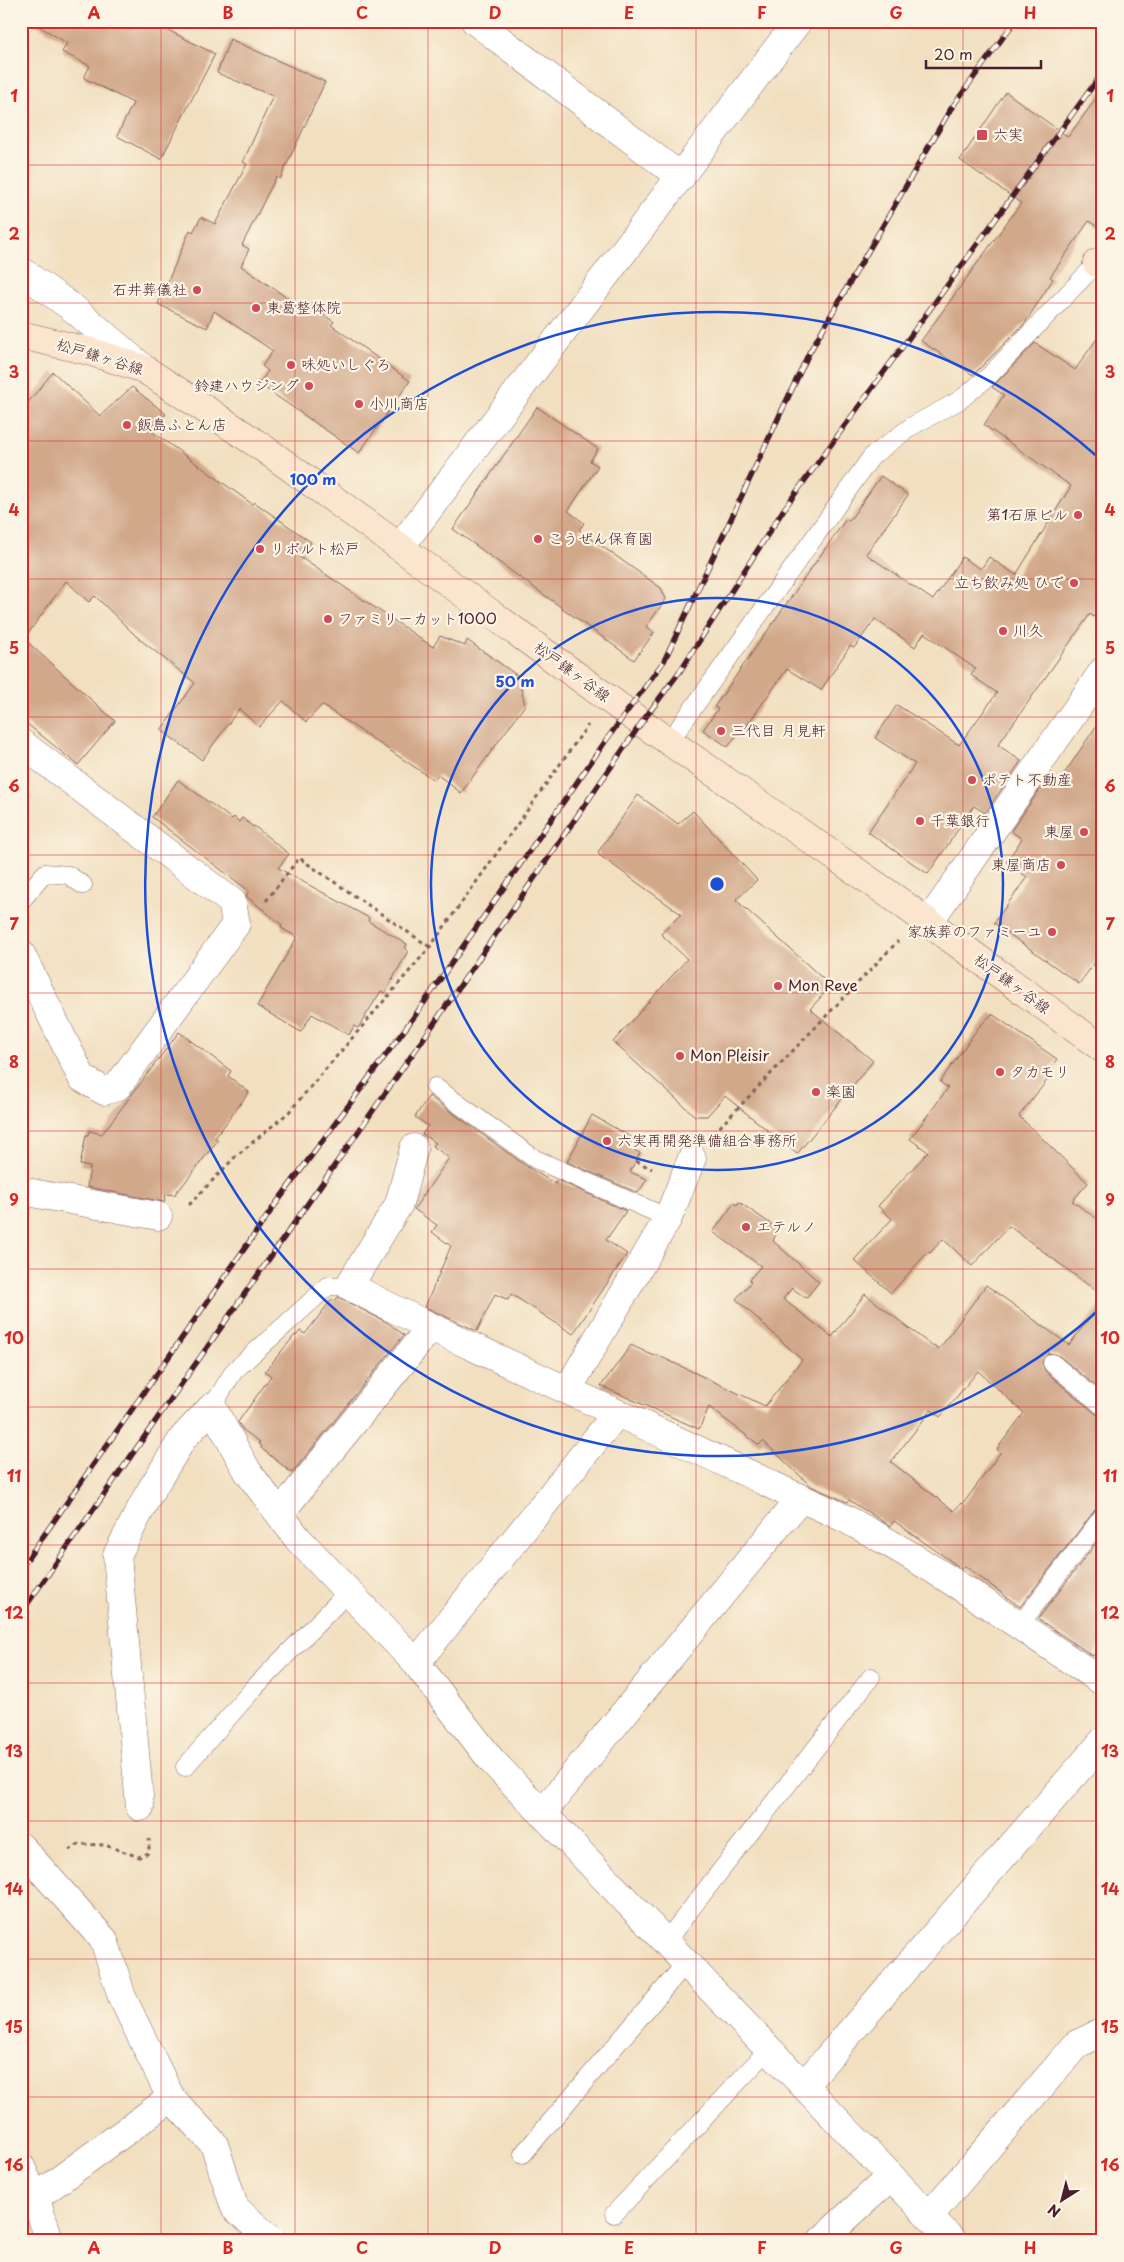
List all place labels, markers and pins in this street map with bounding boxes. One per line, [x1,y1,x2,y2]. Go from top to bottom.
place label: 六実 [993,122,1023,145]
marker: 六実 [975,128,989,142]
place label: 石井葬儀社 [112,277,187,300]
marker: 石井葬儀社 [191,284,203,296]
place label: 東葛整体院 [266,295,341,318]
marker: 東葛整体院 [250,302,262,314]
place label: 味処いしぐろ [301,352,391,375]
marker: 味処いしぐろ [285,359,297,371]
place label: 鈴建ハウジング [194,373,299,396]
marker: 鈴建ハウジング [303,380,315,392]
place label: 小川商店 [369,391,429,414]
marker: 小川商店 [353,398,365,410]
place label: 飯島ふとん店 [137,412,227,435]
marker: 飯島ふとん店 [121,419,133,431]
place label: 第1石原ビル [987,502,1068,525]
marker: 第1石原ビル [1072,509,1084,521]
place label: こうぜん保育園 [548,526,653,549]
marker: こうぜん保育園 [532,533,544,545]
place label: リボルト松戸 [270,536,360,559]
marker: リボルト松戸 [254,543,266,555]
place label: 立ち飲み処 ひで [954,570,1064,593]
marker: 立ち飲み処 ひで [1068,577,1080,589]
place label: ファミリーカット1000 [338,606,497,629]
marker: ファミリーカット1000 [322,613,334,625]
place label: 川久 [1013,618,1043,641]
marker: 川久 [997,625,1009,637]
place label: 三代目 月見軒 [731,718,826,741]
marker: 三代目 月見軒 [715,725,727,737]
place label: ポテト不動産 [982,767,1072,790]
marker: ポテト不動産 [966,774,978,786]
place label: 千葉銀行 [930,808,990,831]
marker: 千葉銀行 [914,815,926,827]
place label: 東屋 [1044,819,1074,842]
marker: 東屋 [1078,826,1090,838]
place label: 東屋商店 [991,852,1051,875]
marker: 東屋商店 [1055,859,1067,871]
centre of rings [708,875,726,893]
place label: 家族葬のファミーユ [907,919,1042,942]
marker: 家族葬のファミーユ [1046,926,1058,938]
place label: Mon Reve [788,973,858,996]
marker: Mon Reve [772,980,784,992]
place label: Mon Pleisir [690,1043,770,1066]
marker: Mon Pleisir [674,1050,686,1062]
place label: タカモリ [1010,1059,1070,1082]
marker: タカモリ [994,1066,1006,1078]
place label: 楽園 [826,1079,856,1102]
marker: 楽園 [810,1086,822,1098]
place label: 六実再開発準備組合事務所 [617,1128,797,1151]
marker: 六実再開発準備組合事務所 [601,1135,613,1147]
place label: エテルノ [756,1214,816,1237]
marker: エテルノ [740,1221,752,1233]

